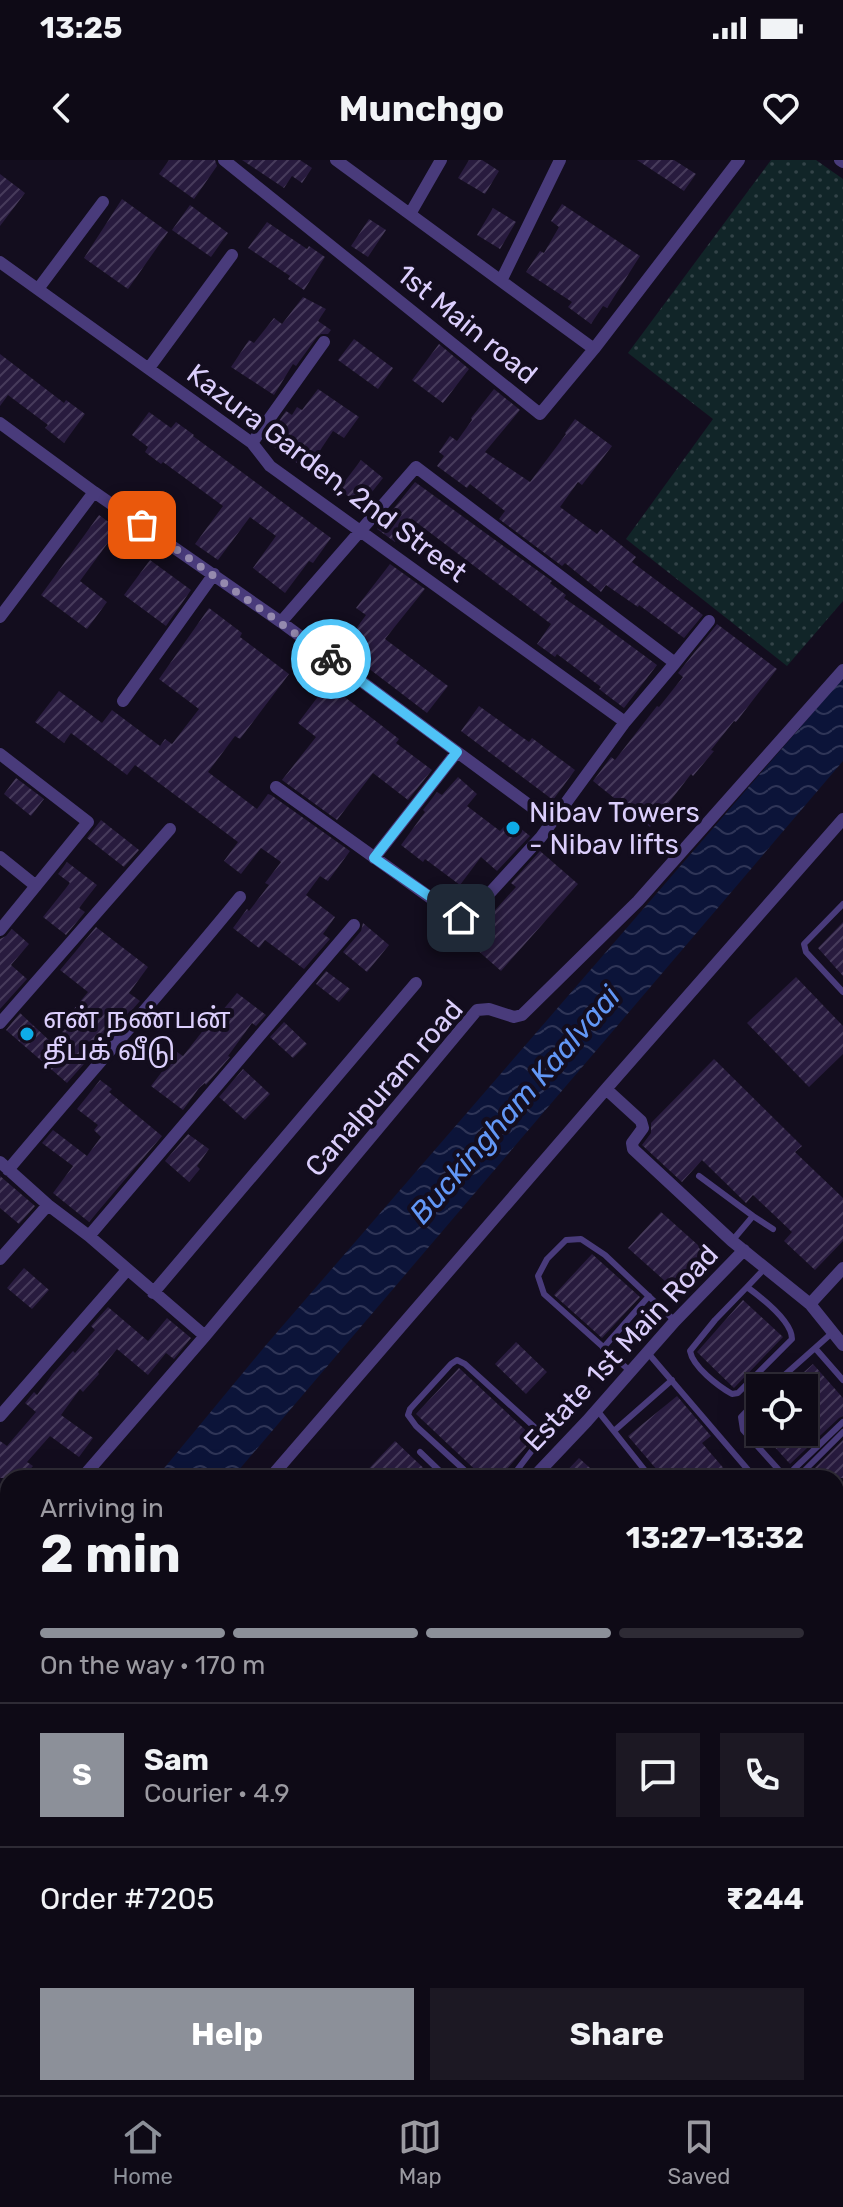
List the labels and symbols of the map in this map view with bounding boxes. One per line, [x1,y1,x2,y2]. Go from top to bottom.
street label: 1st Main road [390,257,544,391]
street label: Kazura Garden, 2nd Street [181,357,473,589]
pin [108,491,176,559]
courier [291,619,371,699]
place label: Nibav Towers - Nibav lifts [529,796,700,861]
marker: Nibav Towers - Nibav lifts [504,819,522,837]
pin [427,884,495,952]
water label: Buckingham Kaalvaai [402,978,628,1231]
street label: Canalpuram road [298,993,470,1183]
place label: என் நண்பன் தீபக் வீடு [43,1002,231,1069]
marker: என் நண்பன் தீபக் வீடு [18,1025,36,1043]
street label: Estate 1st Main Road [517,1238,725,1458]

